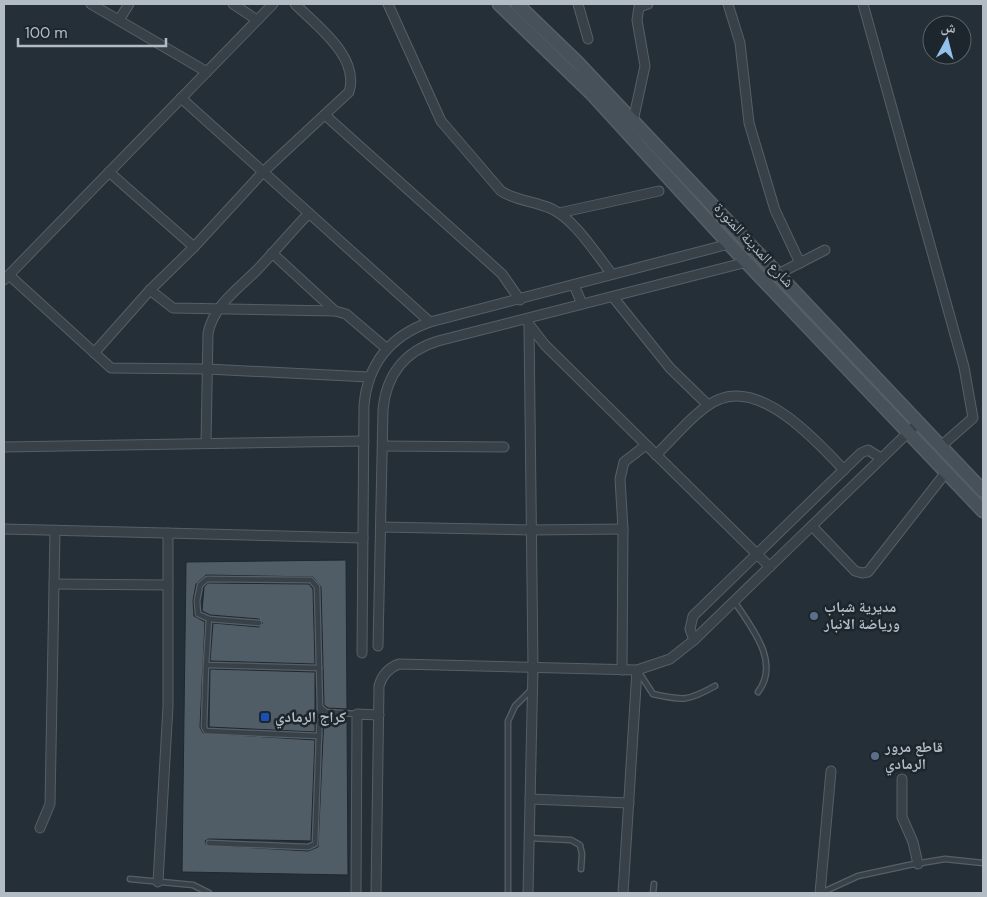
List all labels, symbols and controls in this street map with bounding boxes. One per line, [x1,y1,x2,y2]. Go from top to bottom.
scale bar [18,15,165,47]
north arrow [922,15,972,65]
text: ش [940,17,957,37]
text: 100 m [25,23,68,43]
street label: شارع المدينة المنورة [709,198,799,292]
place label: مديرية شباب ورياضة الانبار [823,597,900,634]
marker: مديرية شباب ورياضة الانبار [808,610,820,622]
place label: كراج الرمادي [275,707,346,729]
marker: كراج الرمادي [259,711,271,723]
place label: قاطع مرور الرمادي [884,737,943,776]
marker: قاطع مرور الرمادي [869,750,881,762]

